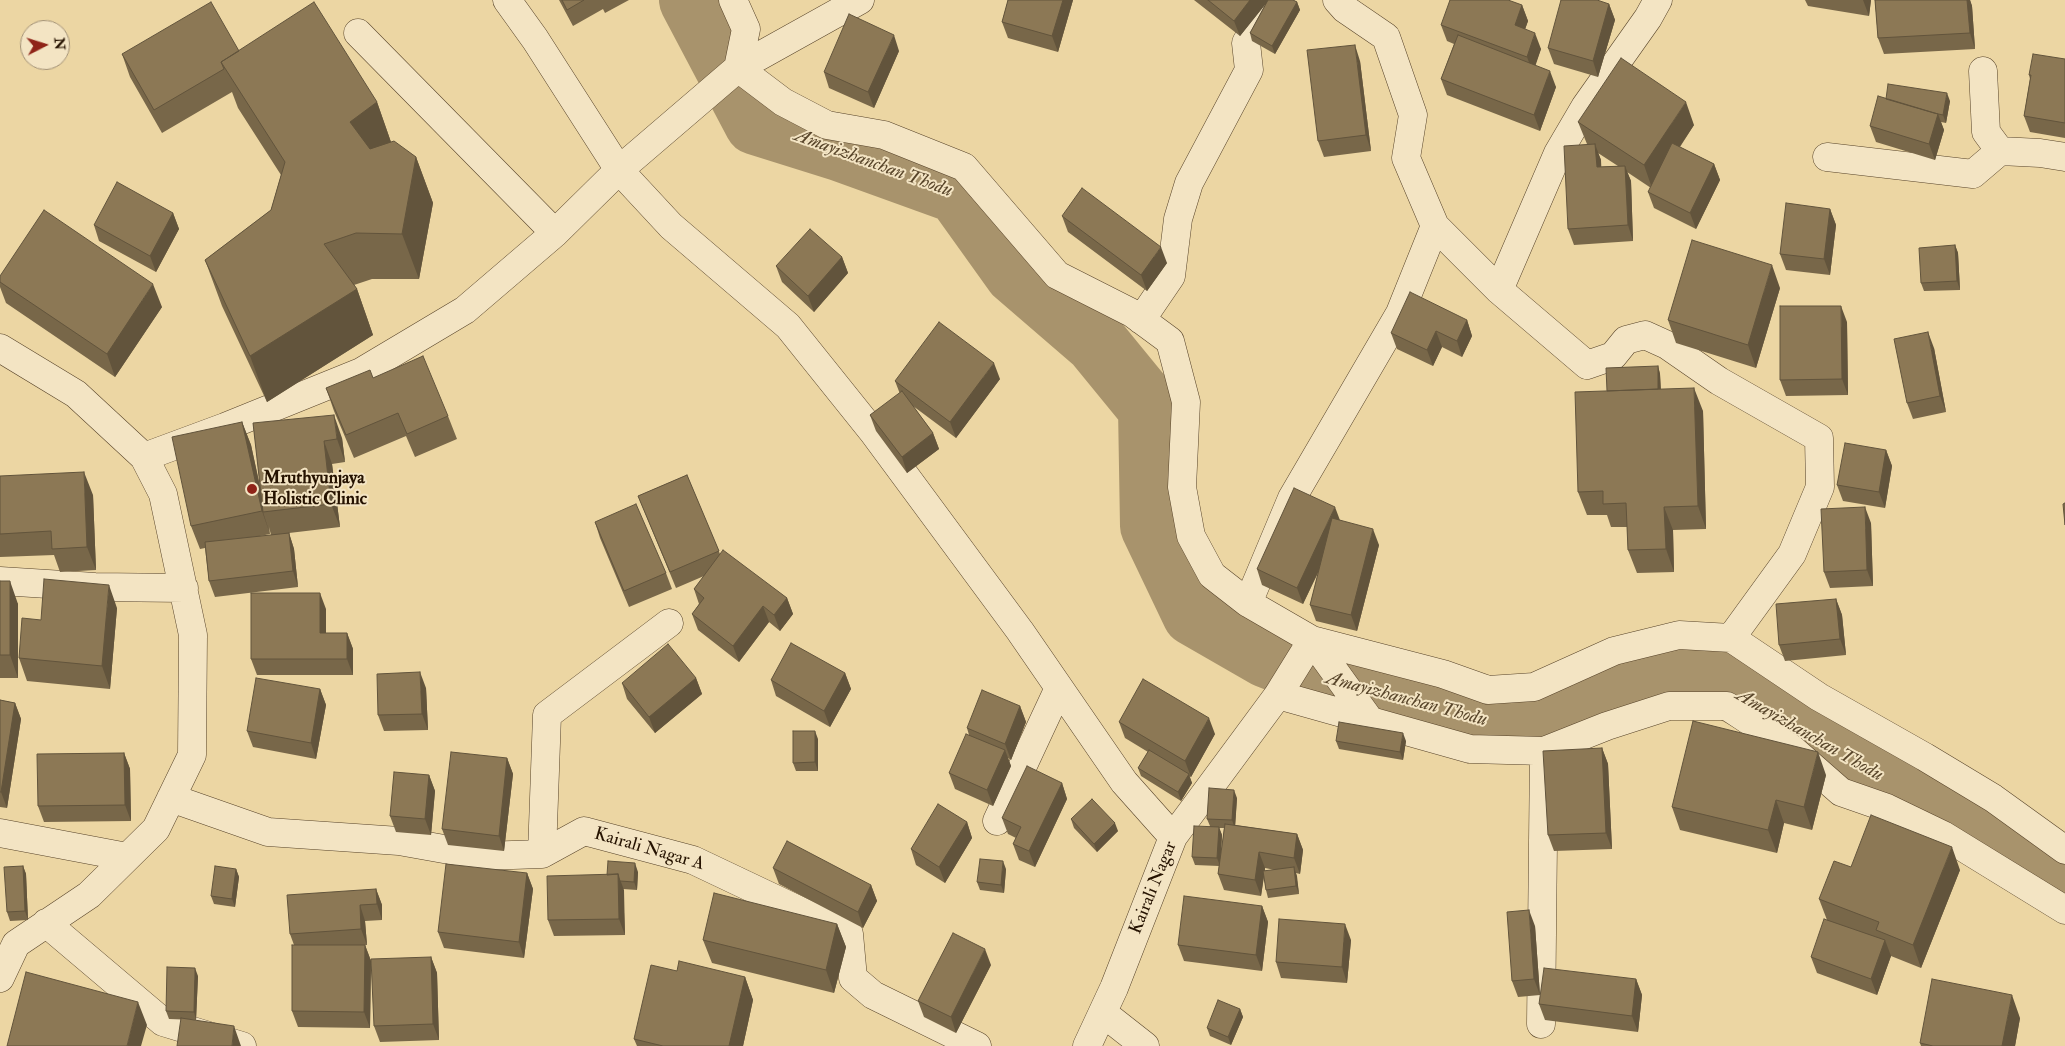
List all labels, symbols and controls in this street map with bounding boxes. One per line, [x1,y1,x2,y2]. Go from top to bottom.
north arrow [20,20,70,70]
text: N [50,37,68,51]
water label: Amayizhanchan Thodu [791,125,955,203]
place label: Mruthyunjaya Holistic Clinic [263,468,367,510]
marker: Mruthyunjaya Holistic Clinic [245,482,259,496]
water label: Amayizhanchan Thodu [1323,667,1489,733]
water label: Amayizhanchan Thodu [1731,685,1887,787]
street label: Kairali Nagar A [592,824,706,876]
street label: Kairali Nagar [1126,838,1182,938]

